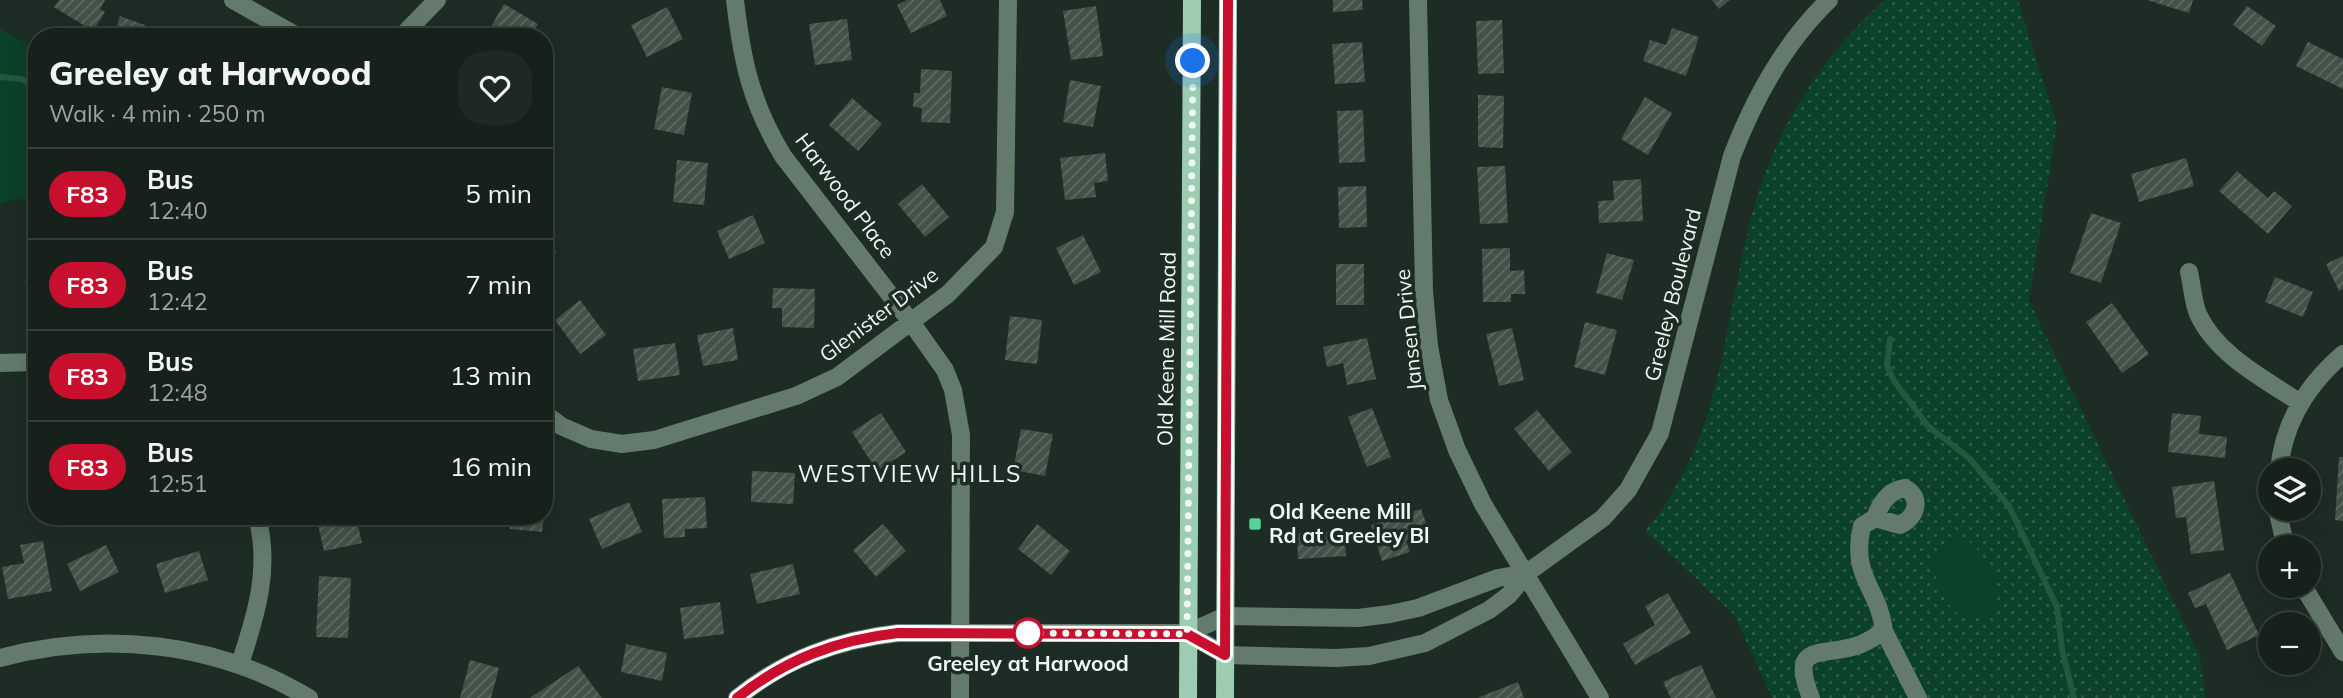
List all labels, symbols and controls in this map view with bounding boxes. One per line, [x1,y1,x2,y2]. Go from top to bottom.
your location [1175,43,1210,78]
button: heart [458,51,532,125]
text: Greeley at Harwood [49,52,372,93]
text: Walk · 4 min · 250 m [49,99,266,128]
street label: Harwood Place [790,128,901,263]
text: Bus [147,163,193,196]
text: 5 min [465,177,532,210]
text: F83 [66,179,109,209]
text: 12:40 [147,196,207,225]
street label: Greeley Boulevard [1638,206,1706,384]
street label: Old Keene Mill Road [1151,252,1181,446]
text: Bus [147,254,193,287]
street label: Glenister Drive [814,261,943,367]
text: 7 min [465,268,532,301]
street label: Jansen Drive [1389,268,1427,392]
text: F83 [66,270,109,300]
text: 12:42 [147,287,207,316]
text: Bus [147,345,193,378]
text: 13 min [450,359,532,392]
text: F83 [66,361,109,391]
text: 12:48 [147,378,207,407]
text: Bus [147,436,193,469]
text: 16 min [450,450,532,483]
text: F83 [66,452,109,482]
map controls [2258,458,2321,675]
button: layers [2258,458,2321,521]
district label: WESTVIEW HILLS [798,459,1022,488]
text: 12:51 [147,469,207,498]
place label: Old Keene Mill Rd at Greeley Bl [1269,498,1430,548]
marker: Old Keene Mill Rd at Greeley Bl [1247,516,1263,532]
button: + [2258,535,2321,598]
button: − [2258,612,2321,675]
marker: Greeley at Harwood [1013,618,1043,648]
place label: Greeley at Harwood [927,650,1129,676]

